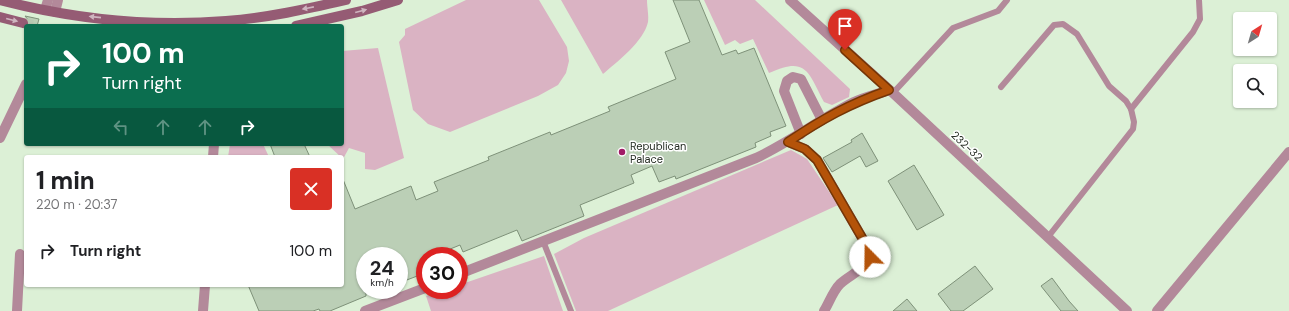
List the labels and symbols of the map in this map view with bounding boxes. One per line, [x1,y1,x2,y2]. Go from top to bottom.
one-way arrow [302,6,314,12]
one-way arrow [355,8,367,14]
pin [828,9,862,50]
north arrow [1233,12,1277,56]
one-way arrow [89,14,101,21]
one-way arrow [6,17,18,23]
street label: 232-32 [948,128,986,164]
place label: Republican Palace [630,139,686,166]
marker: Republican Palace [617,147,627,157]
position arrow [849,236,891,278]
speed limit sign: 30 [416,247,468,299]

